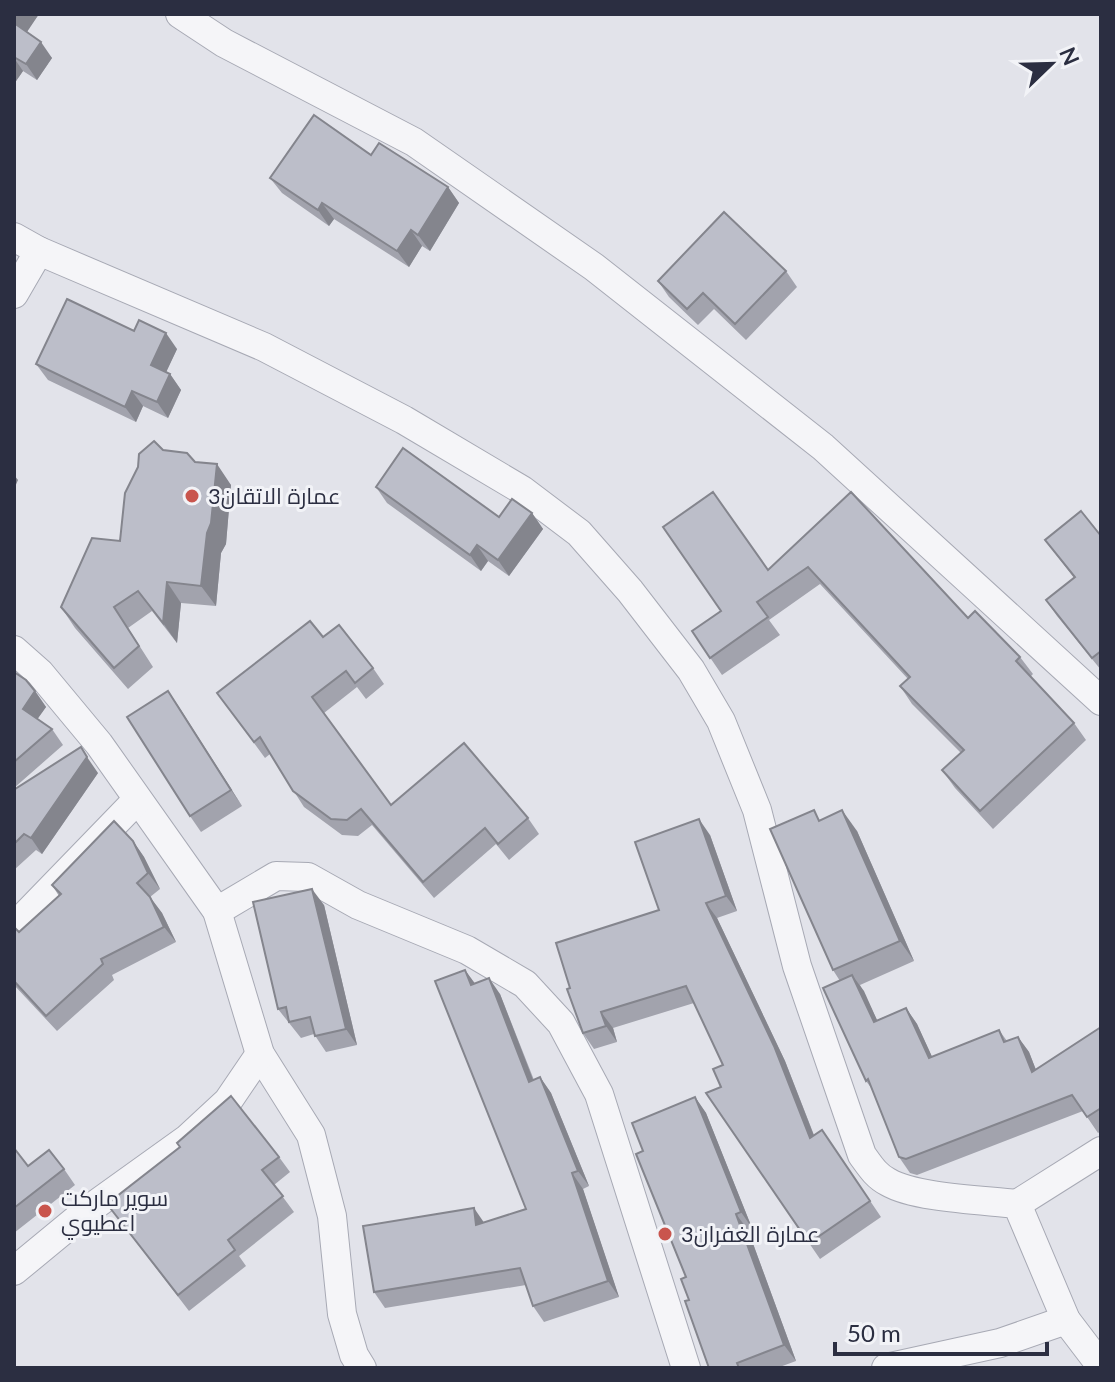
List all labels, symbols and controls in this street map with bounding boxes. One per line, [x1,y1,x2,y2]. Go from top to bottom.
north arrow [1011,24,1091,104]
text: N [1054,43,1086,69]
place label: عمارة الاتقان3 [208,482,341,509]
marker: عمارة الاتقان3 [183,487,201,505]
place label: سوير ماركت اعطيوي [61,1184,168,1240]
marker: سوير ماركت اعطيوي [36,1202,54,1220]
place label: عمارة الغفران3 [681,1220,820,1247]
marker: عمارة الغفران3 [656,1225,674,1243]
scale bar [835,1306,1047,1356]
text: 50 m [847,1318,901,1347]

